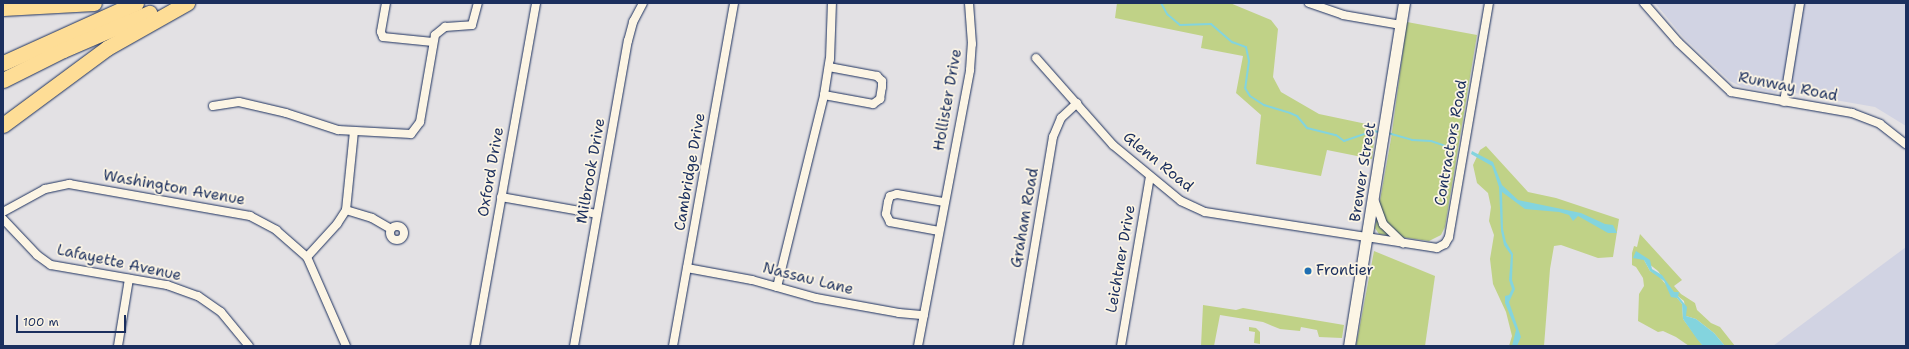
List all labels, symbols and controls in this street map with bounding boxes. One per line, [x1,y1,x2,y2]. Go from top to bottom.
street label: Hollister Drive [930,48,966,152]
street label: Runway Road [1737,69,1839,105]
street label: Contractors Road [1431,79,1471,207]
street label: Cambridge Drive [671,112,709,232]
street label: Milbrook Drive [573,117,609,225]
street label: Brewer Street [1346,121,1380,223]
street label: Oxford Drive [474,126,508,218]
street label: Glenn Road [1119,128,1197,196]
street label: Washington Avenue [102,167,246,209]
street label: Graham Road [1007,167,1043,269]
street label: Leichtner Drive [1103,204,1139,314]
street label: Lafayette Avenue [55,241,183,285]
street label: Nassau Lane [761,259,855,299]
place label: Frontier [1316,262,1374,280]
marker: Frontier [1303,266,1313,276]
scale bar [18,307,128,333]
text: 100 m [23,314,59,330]

